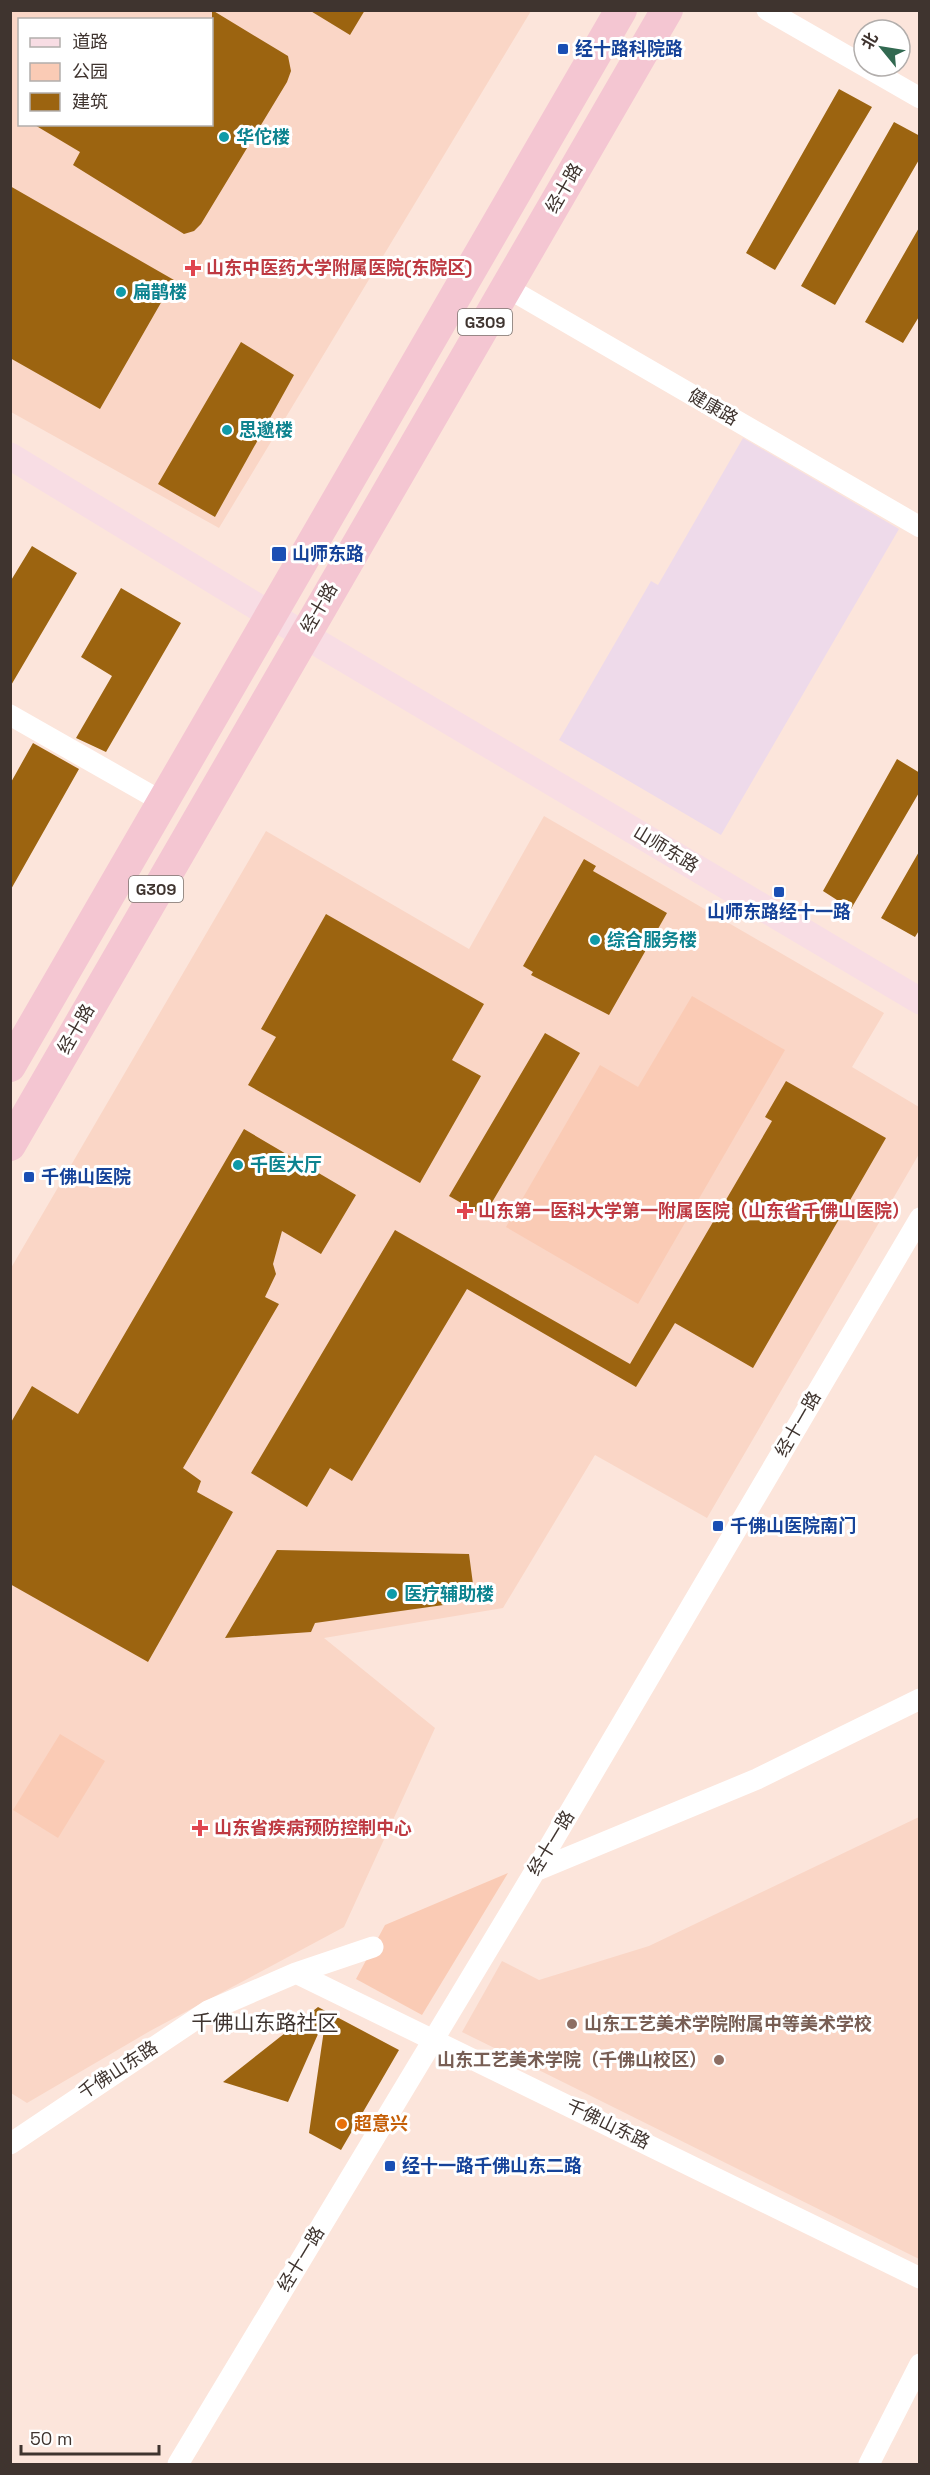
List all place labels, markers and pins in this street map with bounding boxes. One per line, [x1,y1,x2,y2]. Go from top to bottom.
place label: 经十路科院路 [575,37,683,60]
marker: 经十路科院路 [556,42,570,56]
place label: 华佗楼 [236,125,290,148]
marker: 华佗楼 [217,130,231,144]
place label: 山东中医药大学附属医院(东院区) [206,256,472,279]
marker: 山东中医药大学附属医院(东院区) [184,259,202,277]
place label: 扁鹊楼 [133,280,187,303]
marker: 扁鹊楼 [114,285,128,299]
place label: 思邈楼 [239,418,293,441]
marker: 思邈楼 [220,423,234,437]
place label: 山师东路 [292,542,364,565]
marker: 山师东路 [270,545,288,563]
marker: 山师东路经十一路 [772,885,786,899]
place label: 山师东路经十一路 [707,900,851,923]
place label: 综合服务楼 [607,928,697,951]
marker: 综合服务楼 [588,933,602,947]
place label: 千医大厅 [250,1153,322,1176]
marker: 千医大厅 [231,1158,245,1172]
place label: 千佛山医院 [41,1165,131,1188]
marker: 千佛山医院 [22,1170,36,1184]
place label: 山东第一医科大学第一附属医院（山东省千佛山医院） [478,1199,910,1222]
marker: 山东第一医科大学第一附属医院（山东省千佛山医院） [456,1202,474,1220]
place label: 千佛山医院南门 [730,1514,856,1537]
marker: 千佛山医院南门 [711,1519,725,1533]
place label: 医疗辅助楼 [404,1582,494,1605]
marker: 医疗辅助楼 [385,1587,399,1601]
place label: 山东省疾病预防控制中心 [214,1816,412,1839]
marker: 山东省疾病预防控制中心 [191,1819,209,1837]
place label: 山东工艺美术学院附属中等美术学校 [584,2012,872,2035]
marker: 山东工艺美术学院附属中等美术学校 [565,2017,579,2031]
place label: 山东工艺美术学院（千佛山校区） [437,2048,707,2071]
marker: 山东工艺美术学院（千佛山校区） [712,2053,726,2067]
place label: 超意兴 [354,2112,408,2135]
marker: 超意兴 [335,2117,349,2131]
place label: 经十一路千佛山东二路 [402,2154,582,2177]
marker: 经十一路千佛山东二路 [383,2159,397,2173]

